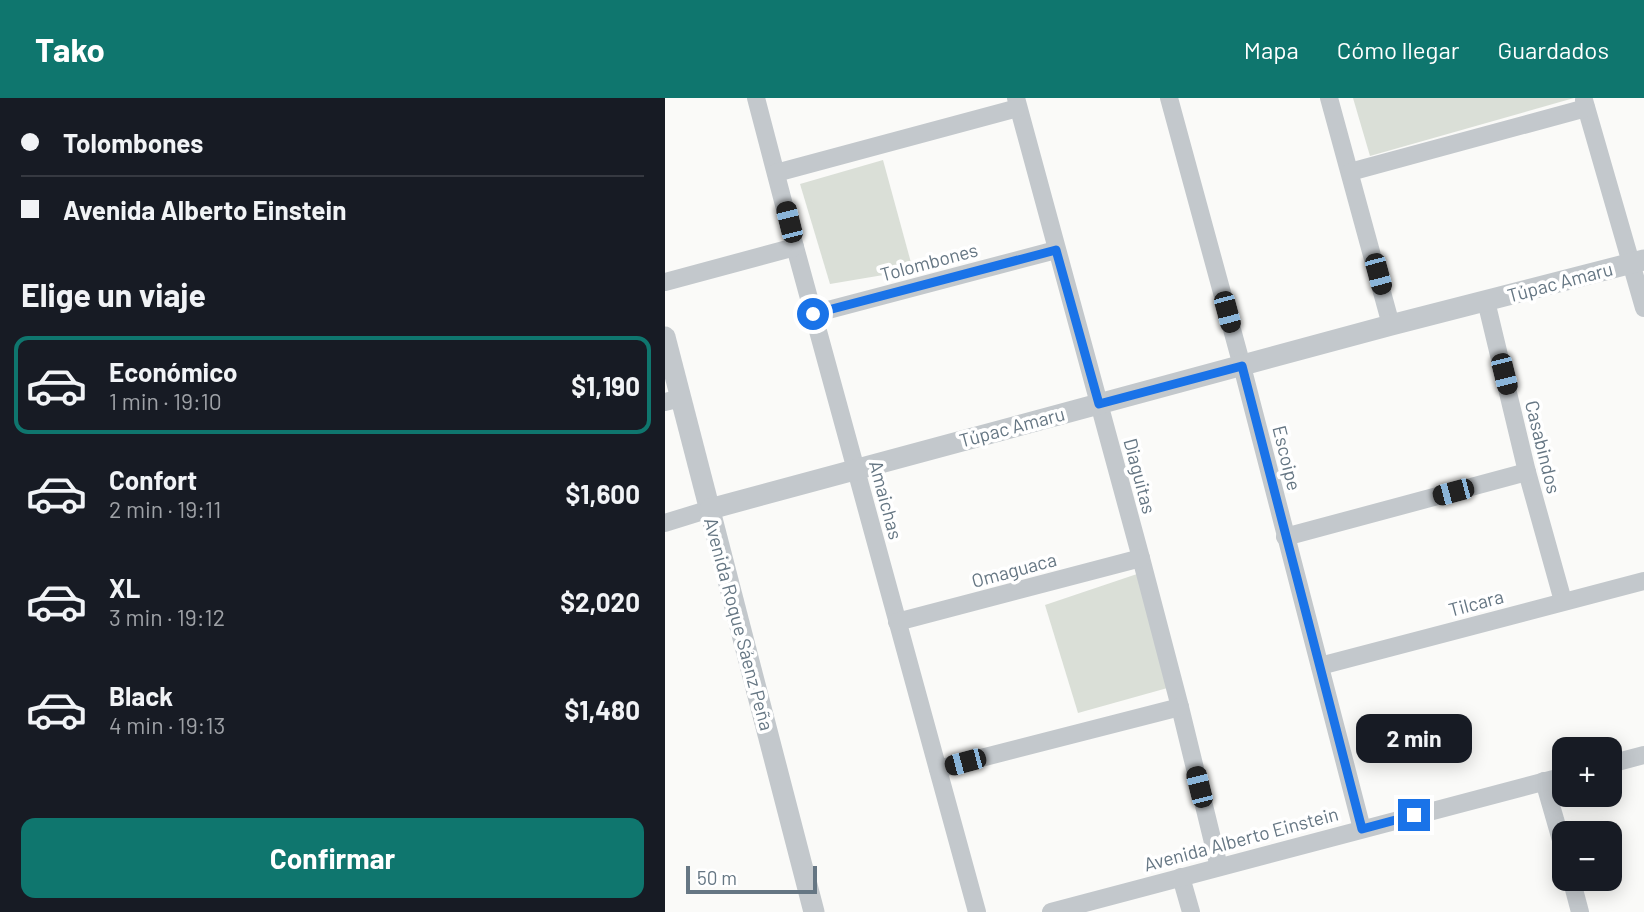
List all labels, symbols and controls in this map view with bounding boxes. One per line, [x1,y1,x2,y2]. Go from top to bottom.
text: Tako [35,29,105,69]
text: Mapa [1244,35,1299,64]
text: Cómo llegar [1337,35,1459,64]
text: Guardados [1497,35,1609,64]
text: Tolombones [63,127,203,158]
text: Avenida Alberto Einstein [63,194,346,225]
car [774,199,805,245]
street label: Tolombones [878,237,980,286]
car [1363,251,1394,297]
street label: Túpac Amaru [1505,256,1615,307]
text: Elige un viaje [21,275,206,313]
car [1212,289,1243,335]
route start [797,298,829,330]
car [1489,351,1520,397]
icon: car [25,354,88,417]
text: Económico [109,356,238,387]
text: $1,190 [571,370,640,401]
text: 1 min · 19:10 [109,387,222,415]
street label: Casabindos [1521,398,1566,496]
street label: Túpac Amaru [957,401,1067,452]
street label: Escoipe [1268,423,1307,493]
street label: Diaguitas [1119,436,1162,516]
street label: Amaichas [865,458,908,542]
icon: car [25,462,88,525]
text: Confort [109,464,197,495]
car [1430,476,1477,508]
text: $1,600 [565,478,640,509]
text: 2 min · 19:11 [109,495,221,523]
street label: Avenida Roque Sáenz Peña [700,515,779,733]
street label: Omaguaca [969,547,1059,592]
icon: car [25,570,88,633]
text: XL [109,572,140,603]
street label: Tilcara [1446,584,1506,621]
text: $2,020 [560,586,640,617]
text: 3 min · 19:12 [109,603,225,631]
icon: car [25,678,88,741]
text: Black [109,680,173,711]
text: $1,480 [564,694,640,725]
text: 4 min · 19:13 [109,711,225,739]
callout: 2 min [1356,714,1472,762]
text: 2 min [1386,724,1442,752]
map controls [1552,737,1622,891]
button: + [1552,737,1622,807]
car [942,746,989,778]
car [1184,764,1215,810]
route end [1398,799,1430,831]
street label: Avenida Alberto Einstein [1141,801,1341,876]
button: Confirmar [21,818,644,898]
button: − [1552,821,1622,891]
scale bar [686,863,817,895]
text: 50 m [697,866,737,889]

